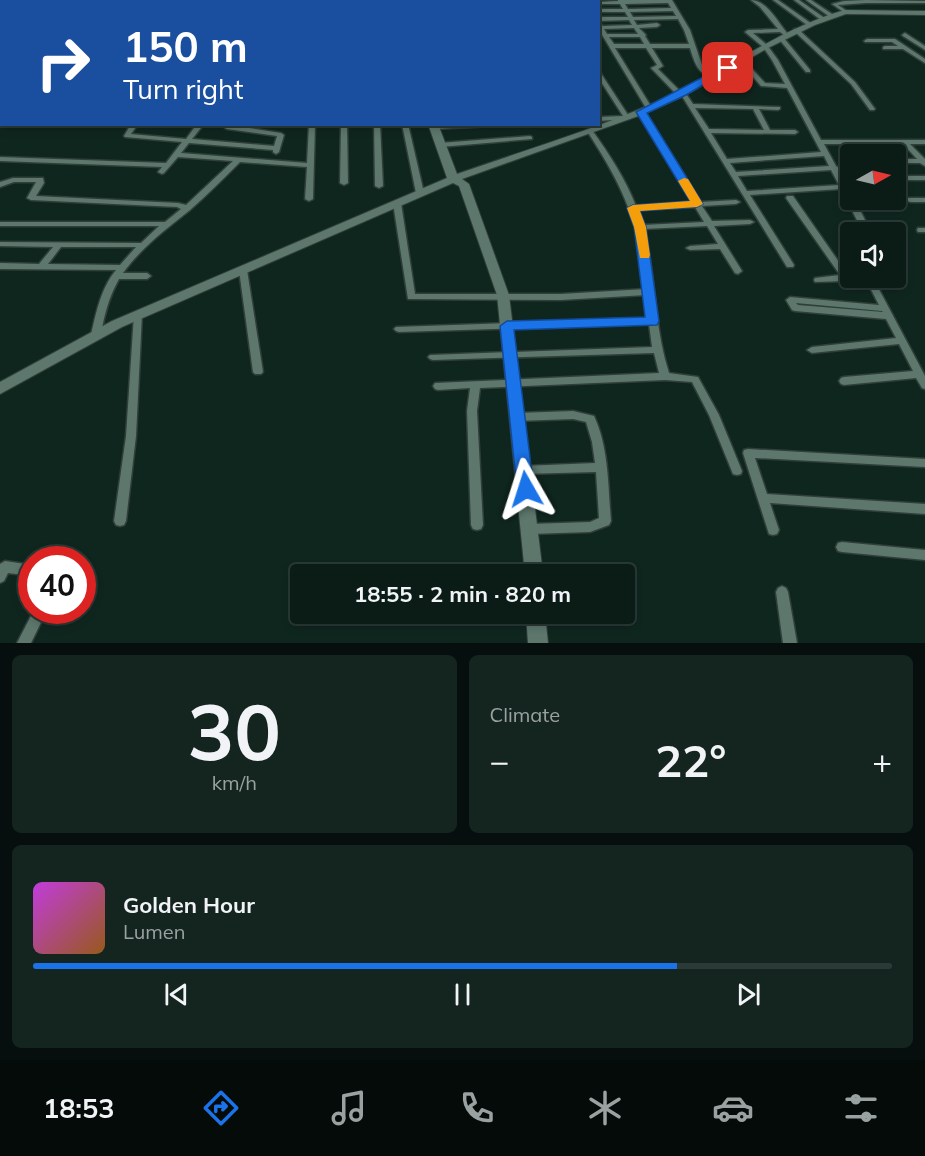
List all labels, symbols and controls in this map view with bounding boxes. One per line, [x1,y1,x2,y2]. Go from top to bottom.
text: 150 m [123,20,248,73]
icon: right [24,24,102,102]
pin [702,42,753,93]
icon: arrive [711,51,744,84]
text: Turn right [123,72,243,106]
north arrow [840,144,906,210]
map controls [840,144,906,288]
button: sound [840,222,906,288]
position arrow [494,457,558,521]
speed limit sign: 40 [18,546,96,624]
text: 18:55 · 2 min · 820 m [354,580,571,608]
text: 30 [187,682,281,780]
text: Climate [490,702,560,727]
text: 22° [655,732,726,788]
text: − [490,740,509,781]
text: + [872,740,892,781]
text: km/h [212,770,257,795]
text: Golden Hour [123,891,255,919]
text: Lumen [123,919,185,944]
icon: previous [160,978,193,1011]
icon: pause [446,978,479,1011]
icon: next [732,978,765,1011]
icon: directions [200,1087,242,1129]
icon: music [328,1087,370,1129]
icon: phone [456,1087,498,1129]
icon: climate [584,1087,626,1129]
icon: car [712,1087,754,1129]
icon: filters [840,1087,882,1129]
text: 18:53 [43,1091,114,1125]

